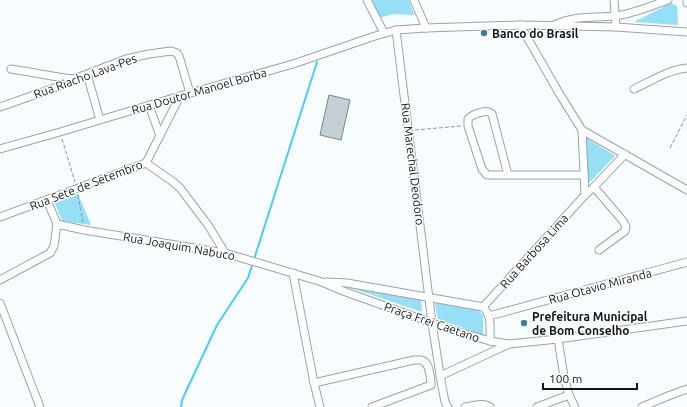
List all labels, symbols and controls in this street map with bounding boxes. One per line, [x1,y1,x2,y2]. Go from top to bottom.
place label: Banco do Brasil [492,27,579,40]
marker: Banco do Brasil [479,28,489,38]
street label: Rua Riacho Lava-Pes [32,51,138,101]
street label: Rua Doutor Manoel Borba [130,65,268,117]
street label: Rua Marechal Deodoro [399,102,427,226]
street label: Rua Sete de Setembro [28,157,144,213]
street label: Rua Barbosa Lima [497,211,571,291]
street label: Rua Joaquim Nabuco [122,230,236,262]
street label: Rua Otavio Miranda [547,266,653,306]
street label: Praça Frei Caetano [383,300,481,344]
place label: Prefeitura Municipal de Bom Conselho [532,310,648,337]
marker: Prefeitura Municipal de Bom Conselho [519,318,529,328]
scale bar [543,365,637,391]
text: 100 m [549,372,582,385]

